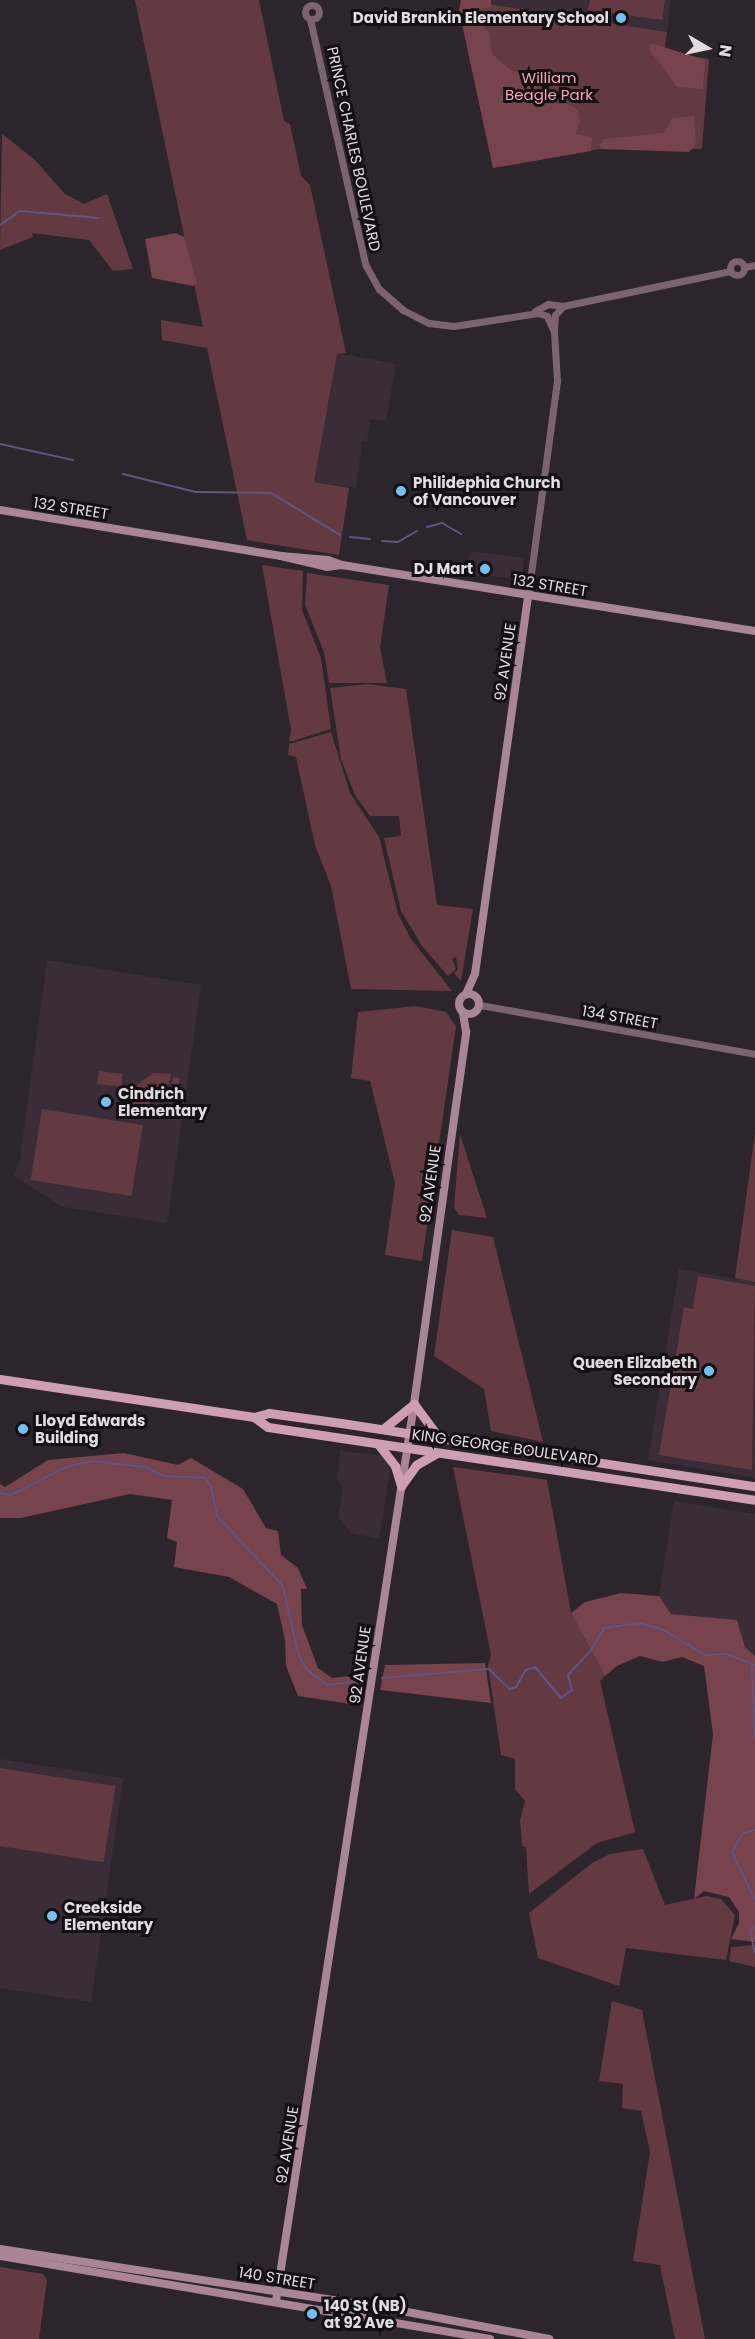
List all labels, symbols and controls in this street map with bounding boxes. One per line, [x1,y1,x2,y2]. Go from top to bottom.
place label: David Brankin Elementary School [353,9,609,27]
marker: David Brankin Elementary School [614,11,628,25]
north arrow [677,18,737,78]
text: N [713,43,738,59]
street label: PRINCE CHARLES BOULEVARD [323,45,385,253]
park label: William Beagle Park [505,68,593,103]
place label: Philidephia Church of Vancouver [413,473,561,508]
marker: Philidephia Church of Vancouver [394,484,408,498]
street label: 132 STREET [32,493,110,523]
place label: DJ Mart [414,560,473,578]
marker: DJ Mart [478,562,492,576]
street label: 132 STREET [511,570,589,600]
street label: 92 AVENUE [491,622,519,702]
street label: 134 STREET [581,1001,659,1033]
place label: Cindrich Elementary [118,1084,207,1119]
marker: Cindrich Elementary [99,1095,113,1109]
street label: 92 AVENUE [416,1144,444,1224]
place label: Queen Elizabeth Secondary [573,1353,697,1388]
marker: Queen Elizabeth Secondary [702,1364,716,1378]
place label: Lloyd Edwards Building [35,1411,145,1446]
marker: Lloyd Edwards Building [16,1422,30,1436]
street label: KING GEORGE BOULEVARD [411,1425,599,1469]
street label: 92 AVENUE [346,1625,374,1705]
place label: Creekside Elementary [64,1898,153,1933]
marker: Creekside Elementary [45,1909,59,1923]
street label: 92 AVENUE [272,2105,302,2185]
street label: 140 STREET [237,2263,317,2293]
place label: 140 St (NB) at 92 Ave [324,2296,407,2331]
marker: 140 St (NB) at 92 Ave [305,2307,319,2321]

